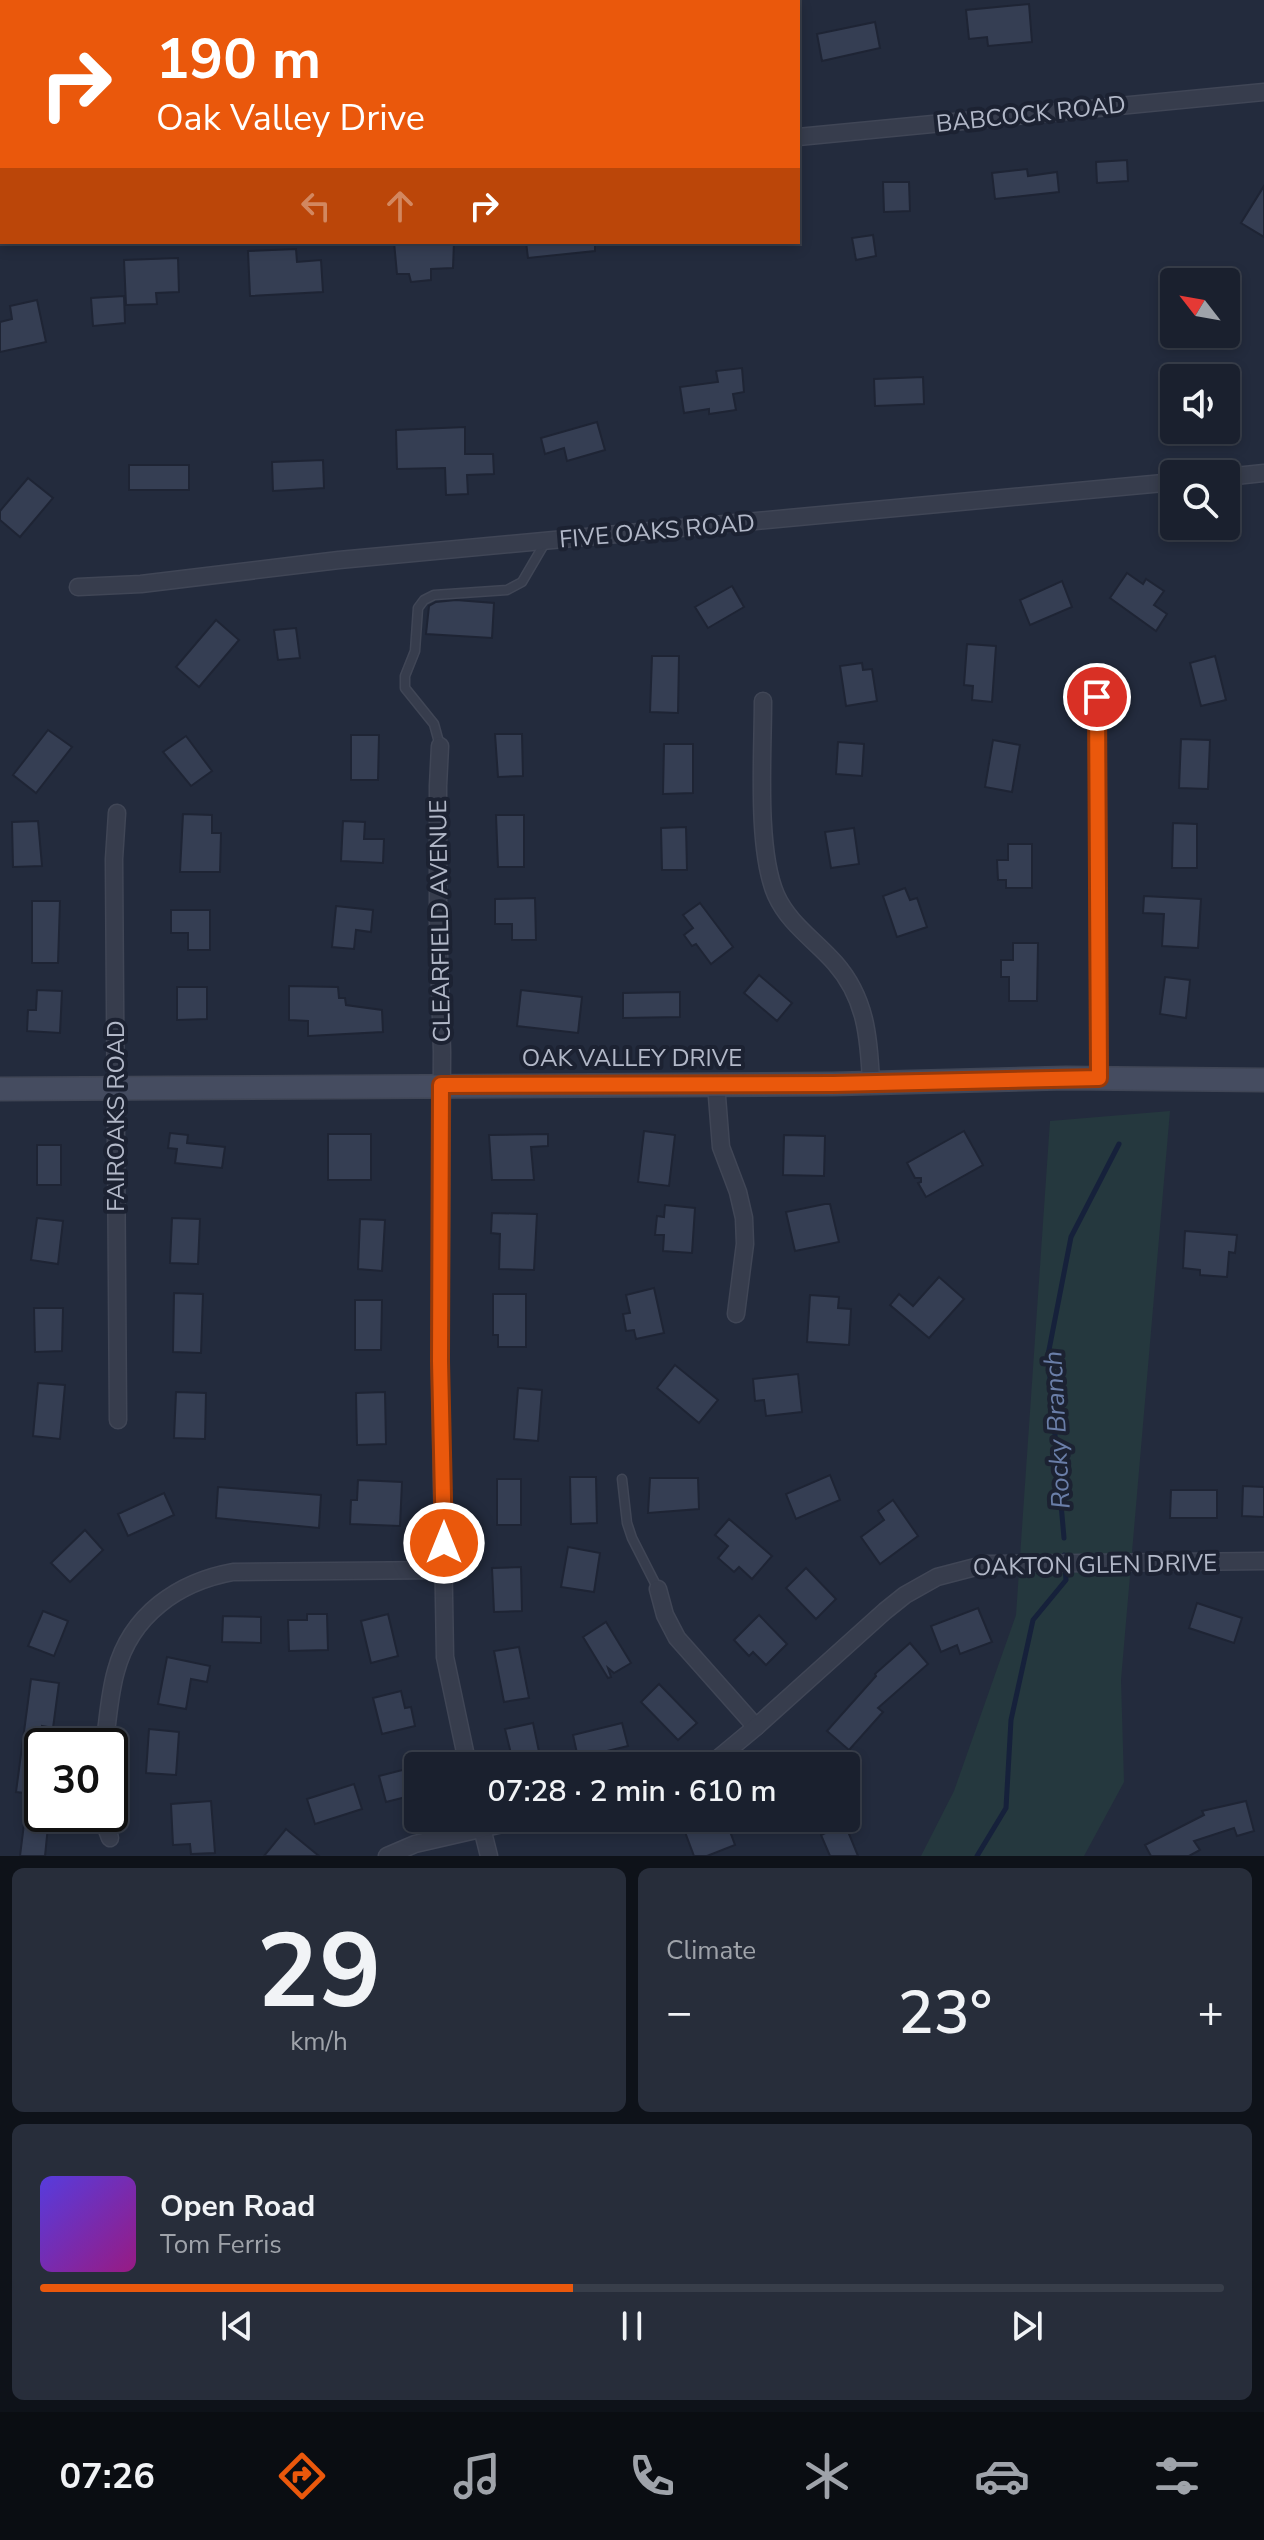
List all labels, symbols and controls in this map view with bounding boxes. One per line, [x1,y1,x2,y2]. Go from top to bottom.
text: 190 m [156,21,321,98]
icon: right [24,32,128,136]
street label: BABCOCK ROAD [935,88,1127,140]
text: Oak Valley Drive [156,94,425,143]
icon: left [294,184,338,228]
icon: ahead [378,184,422,228]
icon: right [462,184,506,228]
north arrow [1160,268,1240,348]
map controls [1160,268,1240,540]
button: sound [1160,364,1240,444]
button: search [1160,460,1240,540]
street label: FIVE OAKS ROAD [558,507,756,555]
pin [1063,663,1131,731]
icon: arrive [1075,675,1119,719]
street label: CLEARFIELD AVENUE [422,799,458,1043]
street label: FAIROAKS ROAD [100,1020,132,1212]
street label: OAK VALLEY DRIVE [522,1042,742,1074]
water label: Rocky Branch [1035,1350,1079,1510]
position arrow [402,1501,486,1585]
street label: OAKTON GLEN DRIVE [972,1547,1218,1583]
speed limit sign: 30 [24,1728,128,1832]
text: 07:28 · 2 min · 610 m [487,1771,777,1812]
text: 29 [257,1901,381,2043]
text: Climate [666,1933,756,1968]
text: 23° [898,1972,992,2054]
text: − [666,1983,692,2043]
text: + [1198,1983,1224,2043]
text: km/h [290,2024,348,2059]
text: Open Road [160,2186,315,2227]
text: Tom Ferris [160,2227,282,2262]
icon: previous [215,2304,259,2348]
icon: pause [610,2304,654,2348]
icon: next [1005,2304,1049,2348]
icon: directions [274,2448,330,2504]
icon: music [449,2448,505,2504]
icon: phone [624,2448,680,2504]
icon: climate [799,2448,855,2504]
icon: car [974,2448,1030,2504]
icon: filters [1149,2448,1205,2504]
text: 07:26 [59,2452,155,2501]

